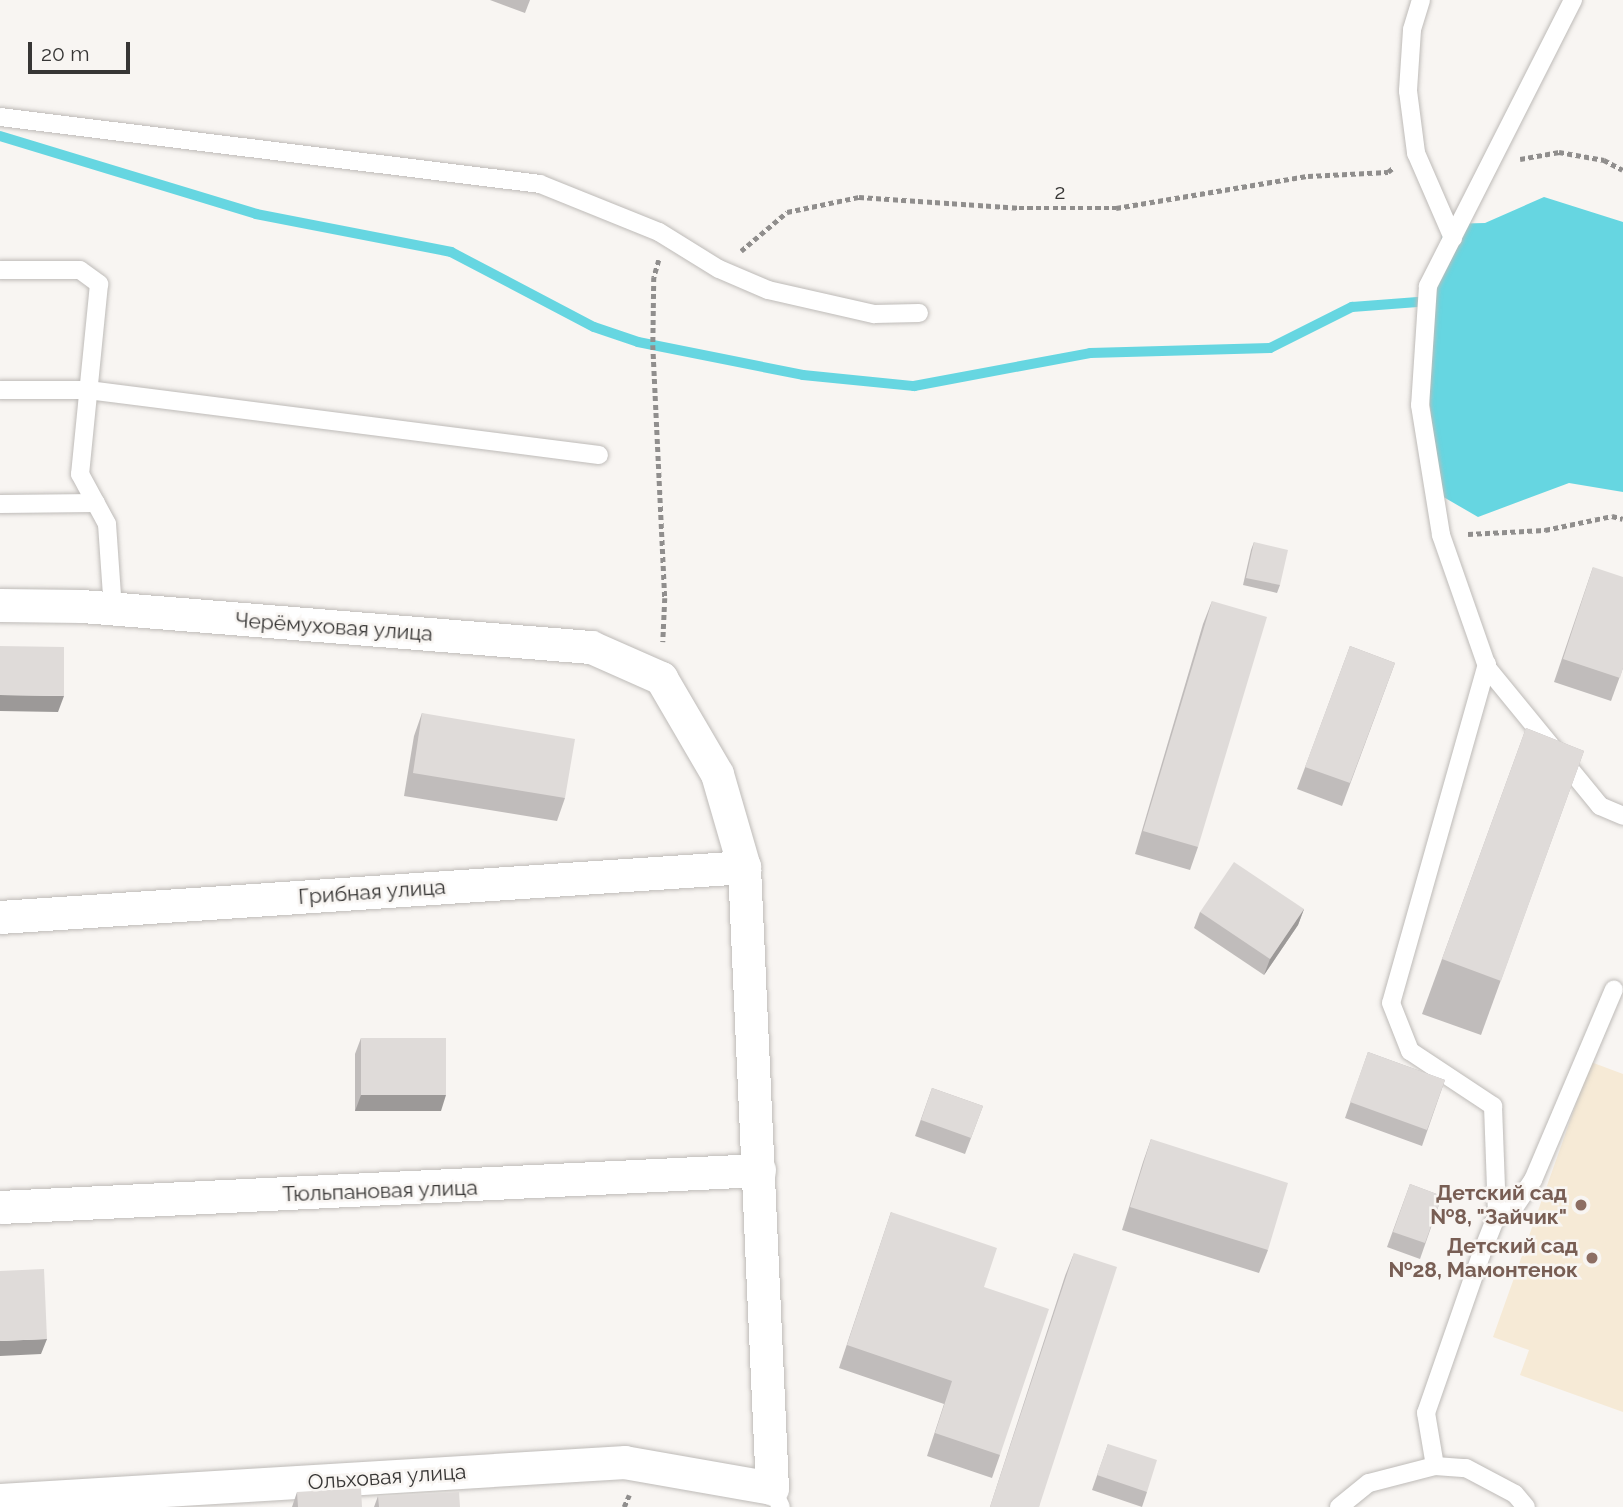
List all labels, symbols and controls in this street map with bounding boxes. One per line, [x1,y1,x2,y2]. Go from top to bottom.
scale bar [32,28,133,72]
text: 20 m [41,41,89,66]
street label: 2 [1055,179,1065,205]
street label: Черёмуховая улица [234,608,434,646]
street label: Грибная улица [297,874,447,910]
street label: Тюльпановая улица [282,1175,478,1207]
place label: Детский сад №8, "Зайчик" [1430,1180,1567,1230]
marker: Детский сад №8, "Зайчик" [1573,1197,1589,1213]
place label: Детский сад №28, Мамонтенок [1388,1233,1578,1283]
marker: Детский сад №28, Мамонтенок [1584,1250,1600,1266]
street label: Ольховая улица [307,1459,467,1495]

